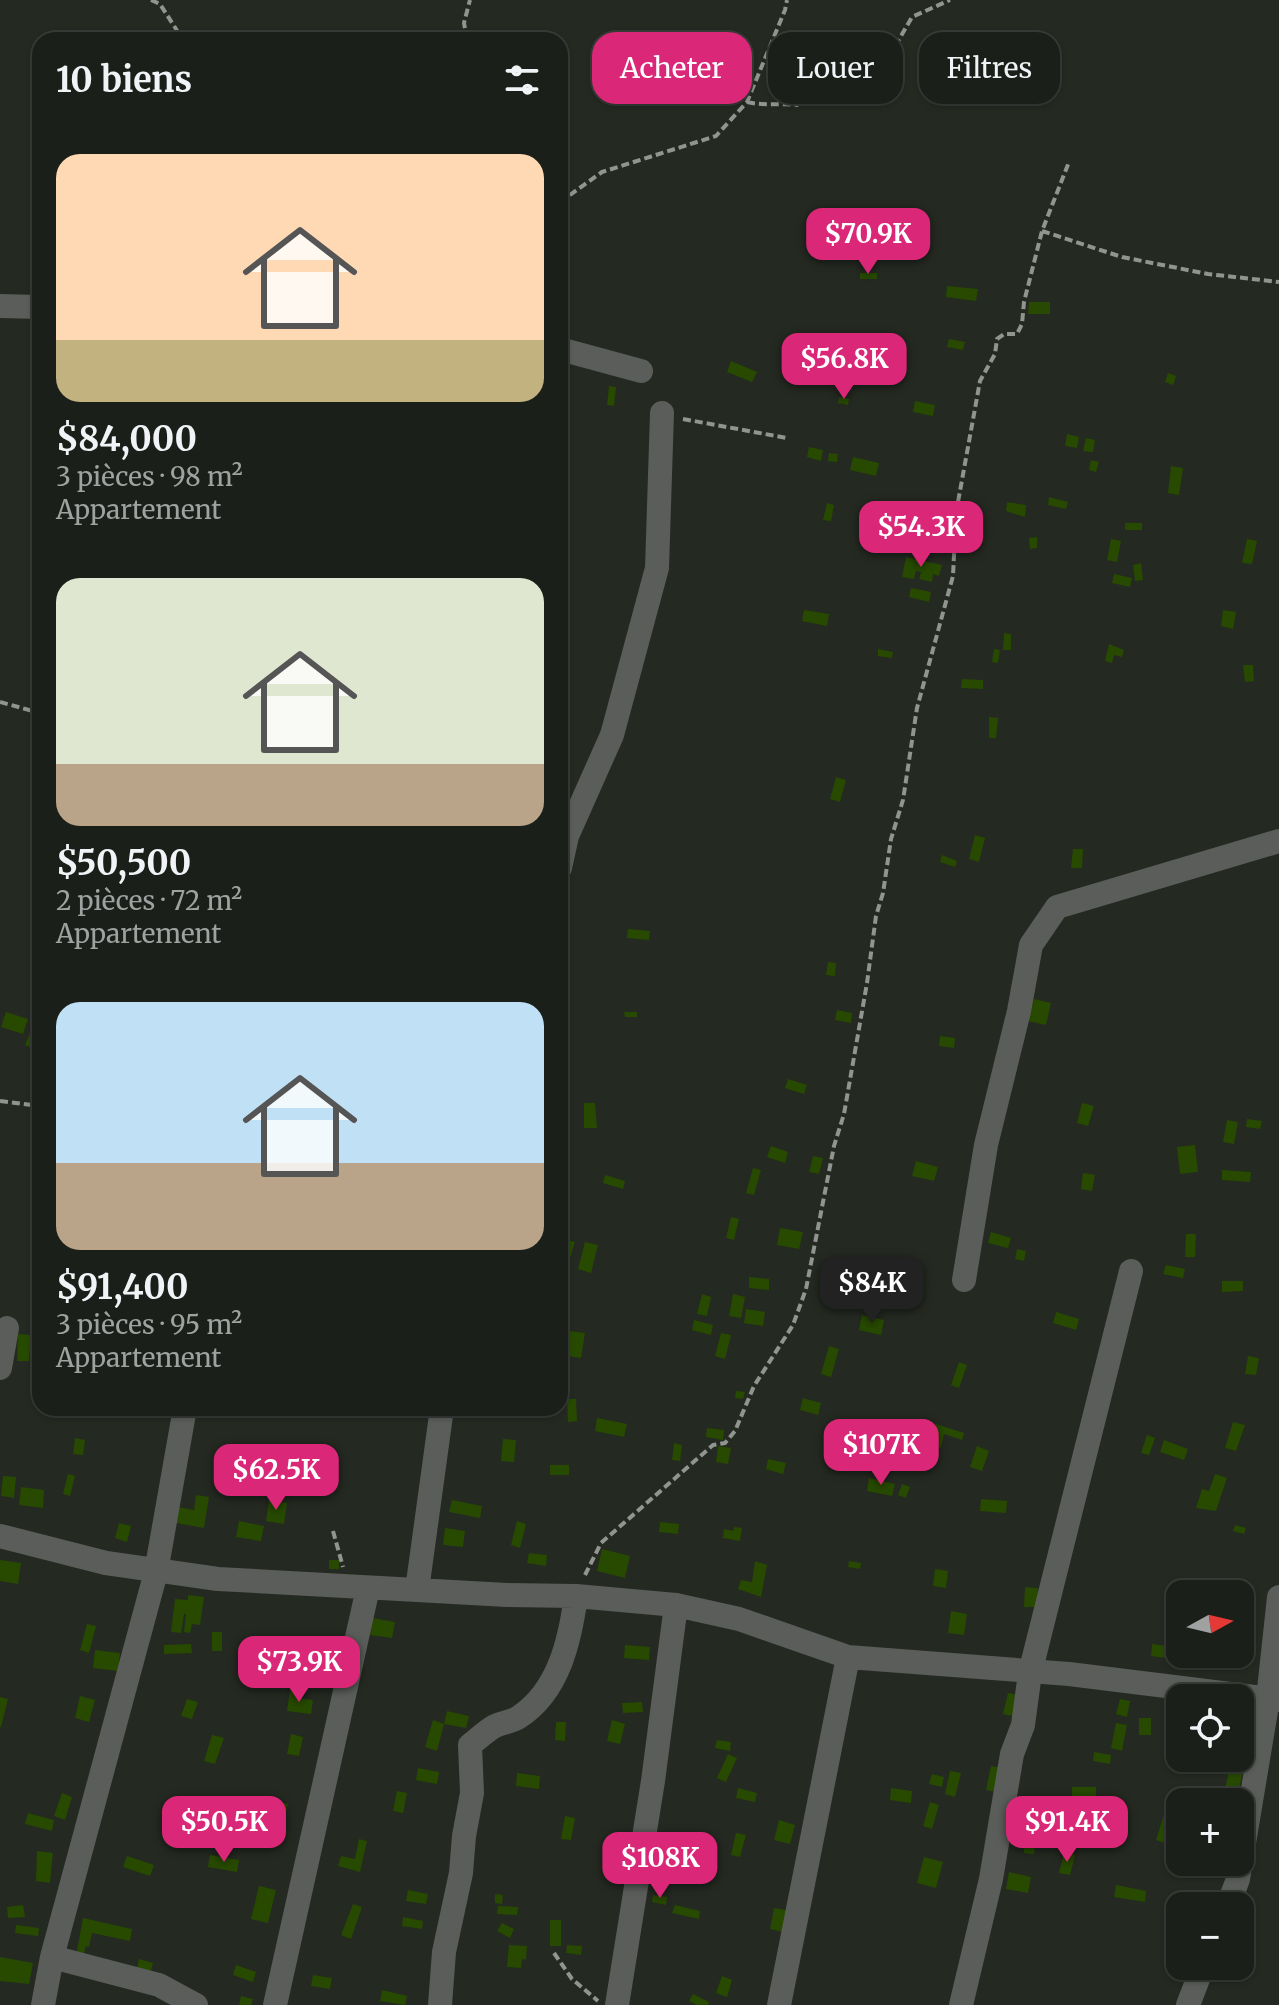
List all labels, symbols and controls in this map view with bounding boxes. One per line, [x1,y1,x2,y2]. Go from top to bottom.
chip: Acheter [592,32,752,104]
chip: Louer [768,32,903,104]
chip: Filtres [919,32,1060,104]
icon: filters [500,58,544,102]
text: 10 biens [56,59,192,101]
icon: home [228,206,372,350]
pin: $70.9K [803,208,933,276]
text: $70.9K [824,217,912,250]
pin: $56.8K [779,333,909,401]
text: $56.8K [800,342,888,375]
text: $84,000 [56,418,197,460]
text: 3 pièces · 98 m² [56,460,243,493]
text: Appartement [56,493,221,526]
pin: $54.3K [856,501,986,569]
text: $54.3K [877,510,965,543]
icon: home [228,630,372,774]
text: $50,500 [56,842,191,884]
text: 2 pièces · 72 m² [56,884,242,917]
text: Appartement [56,917,221,950]
icon: home [228,1054,372,1198]
pin: $84K [825,1257,919,1325]
text: $91,400 [56,1266,188,1308]
text: $84K [838,1266,906,1299]
text: 3 pièces · 95 m² [56,1308,242,1341]
text: Appartement [56,1341,221,1374]
pin: $107K [825,1419,937,1487]
text: $107K [842,1428,920,1461]
pin: $62.5K [211,1444,341,1512]
text: $62.5K [232,1453,320,1486]
north arrow [1166,1580,1254,1668]
map controls [1166,1580,1254,1980]
pin: $73.9K [234,1636,364,1704]
text: $73.9K [256,1645,342,1678]
button: locate [1166,1684,1254,1772]
button: + [1166,1788,1254,1876]
pin: $50.5K [159,1796,289,1864]
pin: $91.4K [1002,1796,1132,1864]
text: $50.5K [180,1805,268,1838]
text: $91.4K [1024,1805,1110,1838]
pin: $108K [604,1832,716,1900]
text: $108K [620,1841,700,1874]
button: − [1166,1892,1254,1980]

